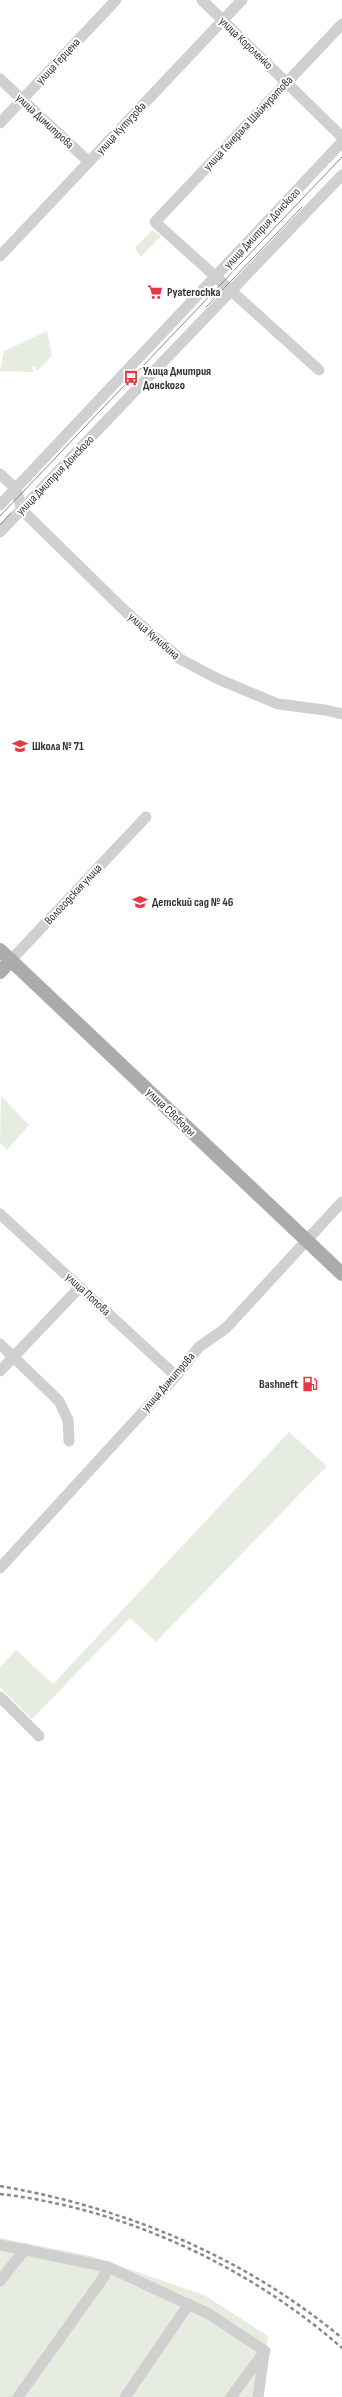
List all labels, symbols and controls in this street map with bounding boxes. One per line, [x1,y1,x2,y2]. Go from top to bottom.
street label: улица Короленко [216,14,276,73]
street label: улица Герцена [33,35,84,88]
street label: улица Генерала Шаймуратова [201,73,296,174]
street label: улица Димитрова [12,91,77,152]
street label: улица Кутузова [93,99,150,158]
street label: улица Дмитрия Донского [221,185,304,272]
supermarket icon: Pyaterochka [146,283,164,301]
place label: Pyaterochka [167,285,221,300]
place label: Улица Дмитрия Донского [143,364,211,393]
bus stop icon: Улица Дмитрия Донского [122,369,140,387]
street label: улица Дмитрия Донского [13,432,97,519]
street label: улица Кулибина [125,610,183,663]
school or university icon: Школа № 71 [11,737,29,755]
place label: Школа № 71 [32,739,84,754]
street label: Вологодская улица [41,860,106,928]
school or university icon: Детский сад № 46 [131,893,149,911]
place label: Детский сад № 46 [152,895,234,910]
street label: улица Свободы [143,1085,199,1140]
street label: улица Попова [62,1270,114,1319]
street label: улица Димитрова [138,1349,199,1415]
fuel station icon: Bashneft [301,1375,319,1393]
place label: Bashneft [259,1377,298,1392]

